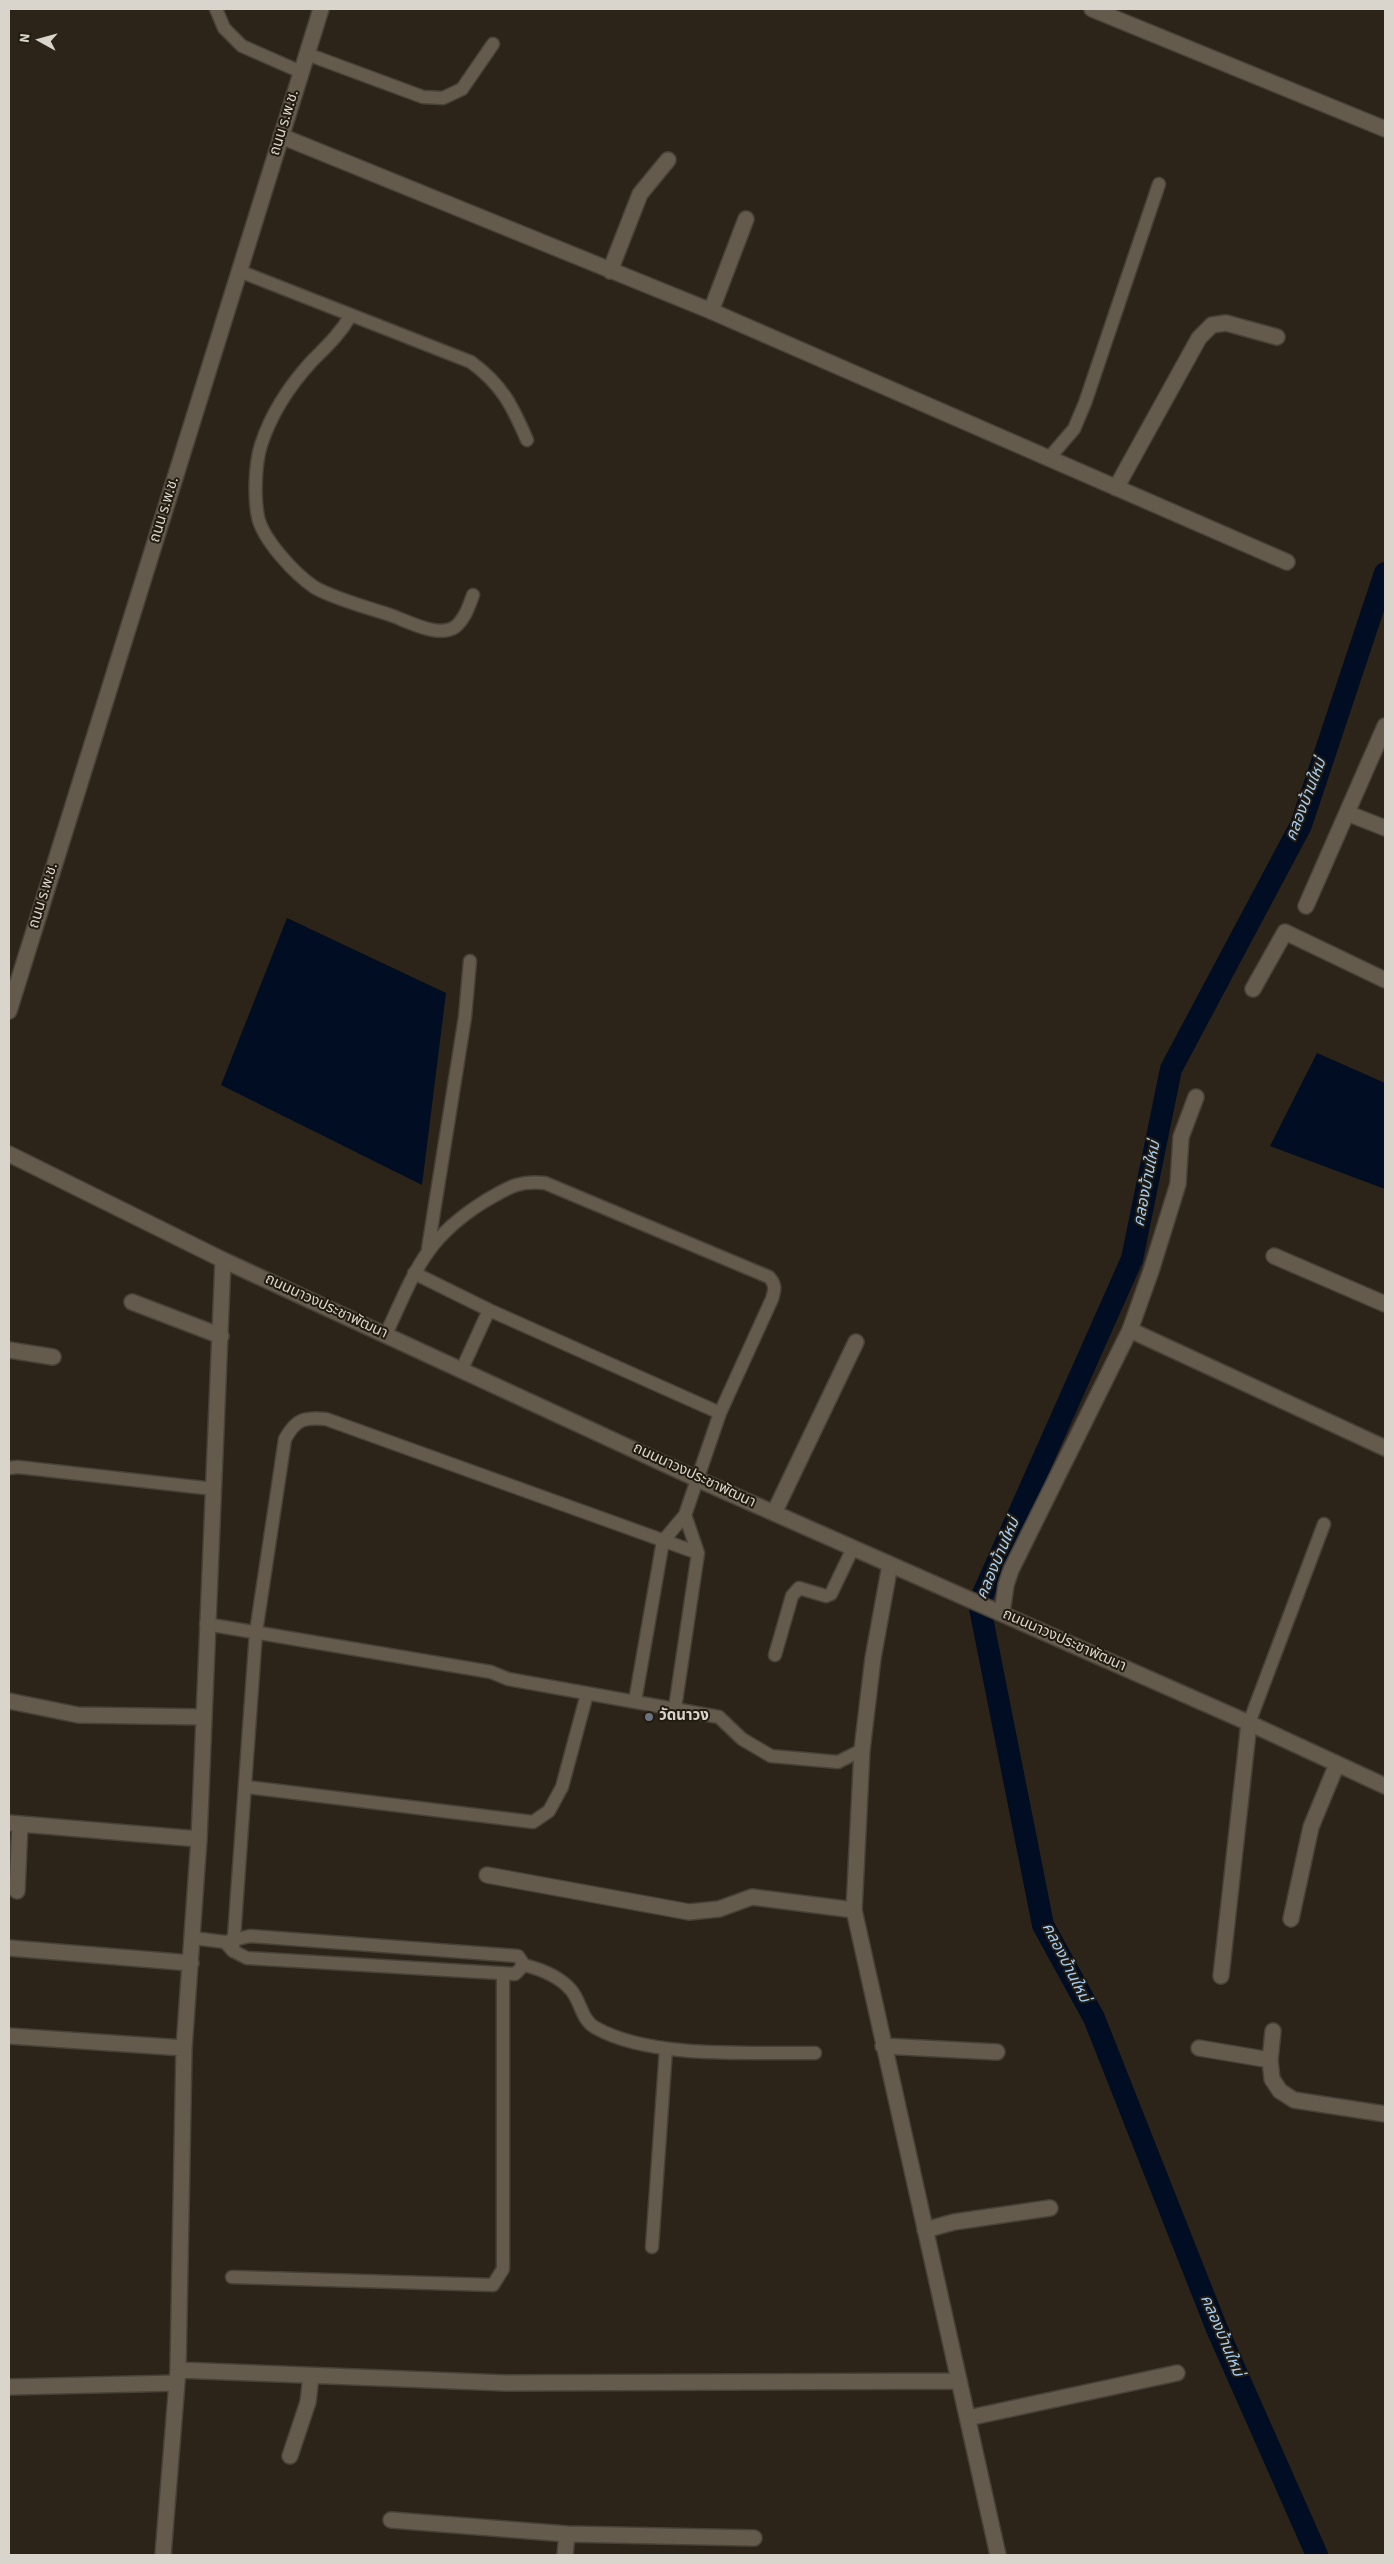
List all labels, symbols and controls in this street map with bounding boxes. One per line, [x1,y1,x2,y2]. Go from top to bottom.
north arrow [15,15,65,65]
text: N [15,32,36,44]
street label: ถนน ร.พ.ช. [267,88,303,158]
street label: ถนน ร.พ.ช. [147,475,183,545]
water label: คลองบ้านใหม่ [1283,756,1331,844]
street label: ถนน ร.พ.ช. [26,861,62,931]
water label: คลองบ้านใหม่ [1130,1140,1166,1228]
street label: ถนนนาวงประชาพัฒนา [262,1271,390,1343]
street label: ถนนนาวงประชาพัฒนา [630,1440,758,1512]
water label: คลองบ้านใหม่ [973,1515,1025,1603]
street label: ถนนนาวงประชาพัฒนา [999,1606,1129,1676]
place label: วัดนาวง [659,1708,709,1726]
marker: วัดนาวง [643,1711,655,1723]
water label: คลองบ้านใหม่ [1037,1920,1093,2006]
water label: คลองบ้านใหม่ [1195,2292,1247,2380]

